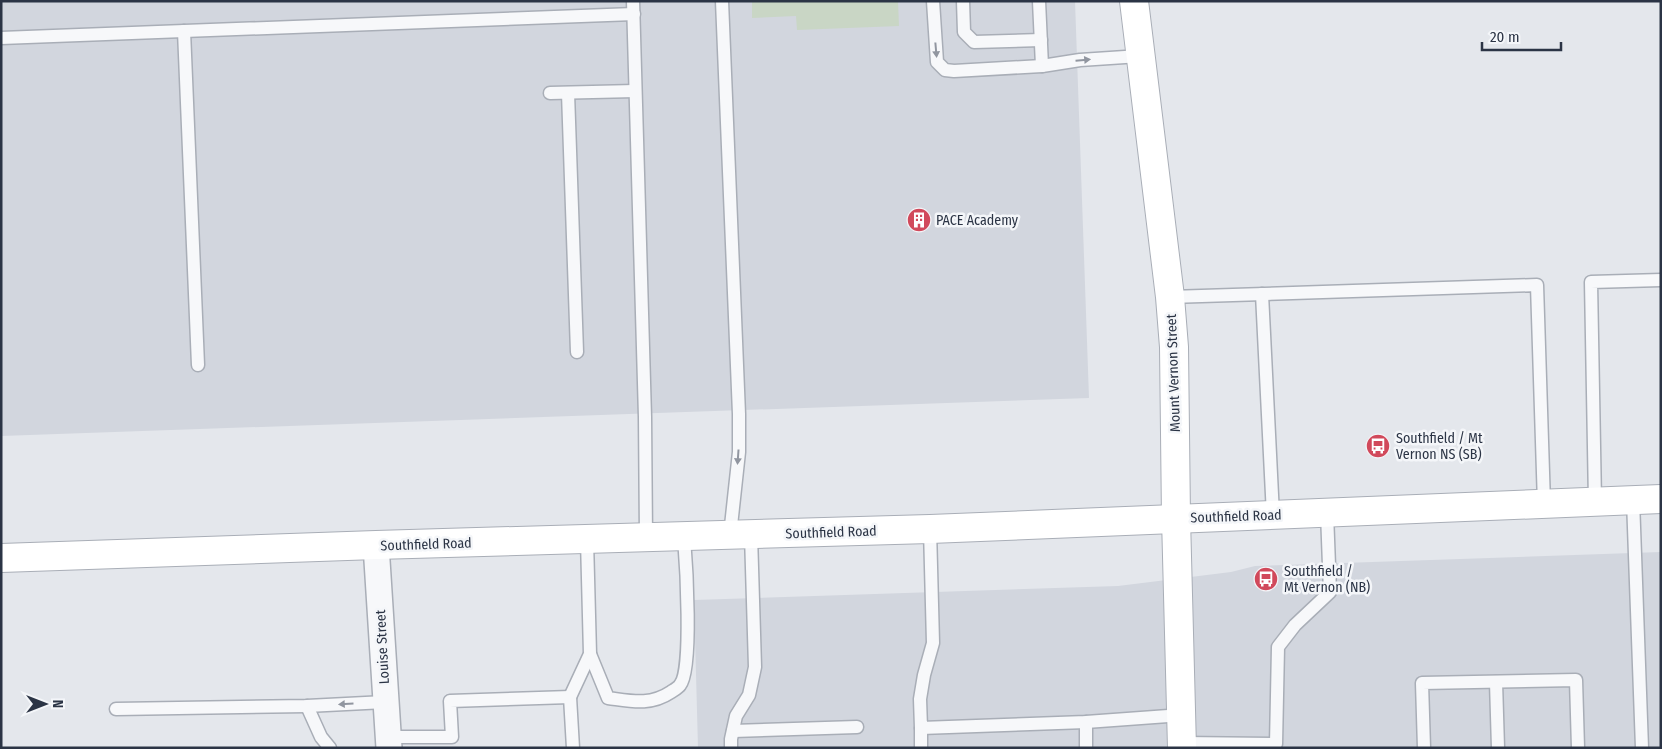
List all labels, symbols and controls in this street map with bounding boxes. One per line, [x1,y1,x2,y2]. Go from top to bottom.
scale bar [1482,20,1561,52]
text: 20 m [1490,28,1520,46]
one-way arrow [932,42,940,58]
one-way arrow [1075,56,1091,64]
building icon: PACE Academy [906,207,932,233]
place label: PACE Academy [936,212,1019,229]
street label: Mount Vernon Street [1163,313,1184,432]
place label: Southfield / Mt Vernon NS (SB) [1396,430,1483,463]
bus stop icon: Southfield / Mt Vernon NS (SB) [1365,433,1391,459]
one-way arrow [734,449,742,465]
street label: Southfield Road [1190,506,1282,527]
street label: Southfield Road [785,522,877,543]
street label: Southfield Road [380,534,472,555]
place label: Southfield / Mt Vernon (NB) [1284,563,1370,596]
bus stop icon: Southfield / Mt Vernon (NB) [1253,566,1279,592]
street label: Louise Street [372,609,393,685]
north arrow [20,679,70,729]
text: N [49,700,66,708]
one-way arrow [338,701,354,709]

